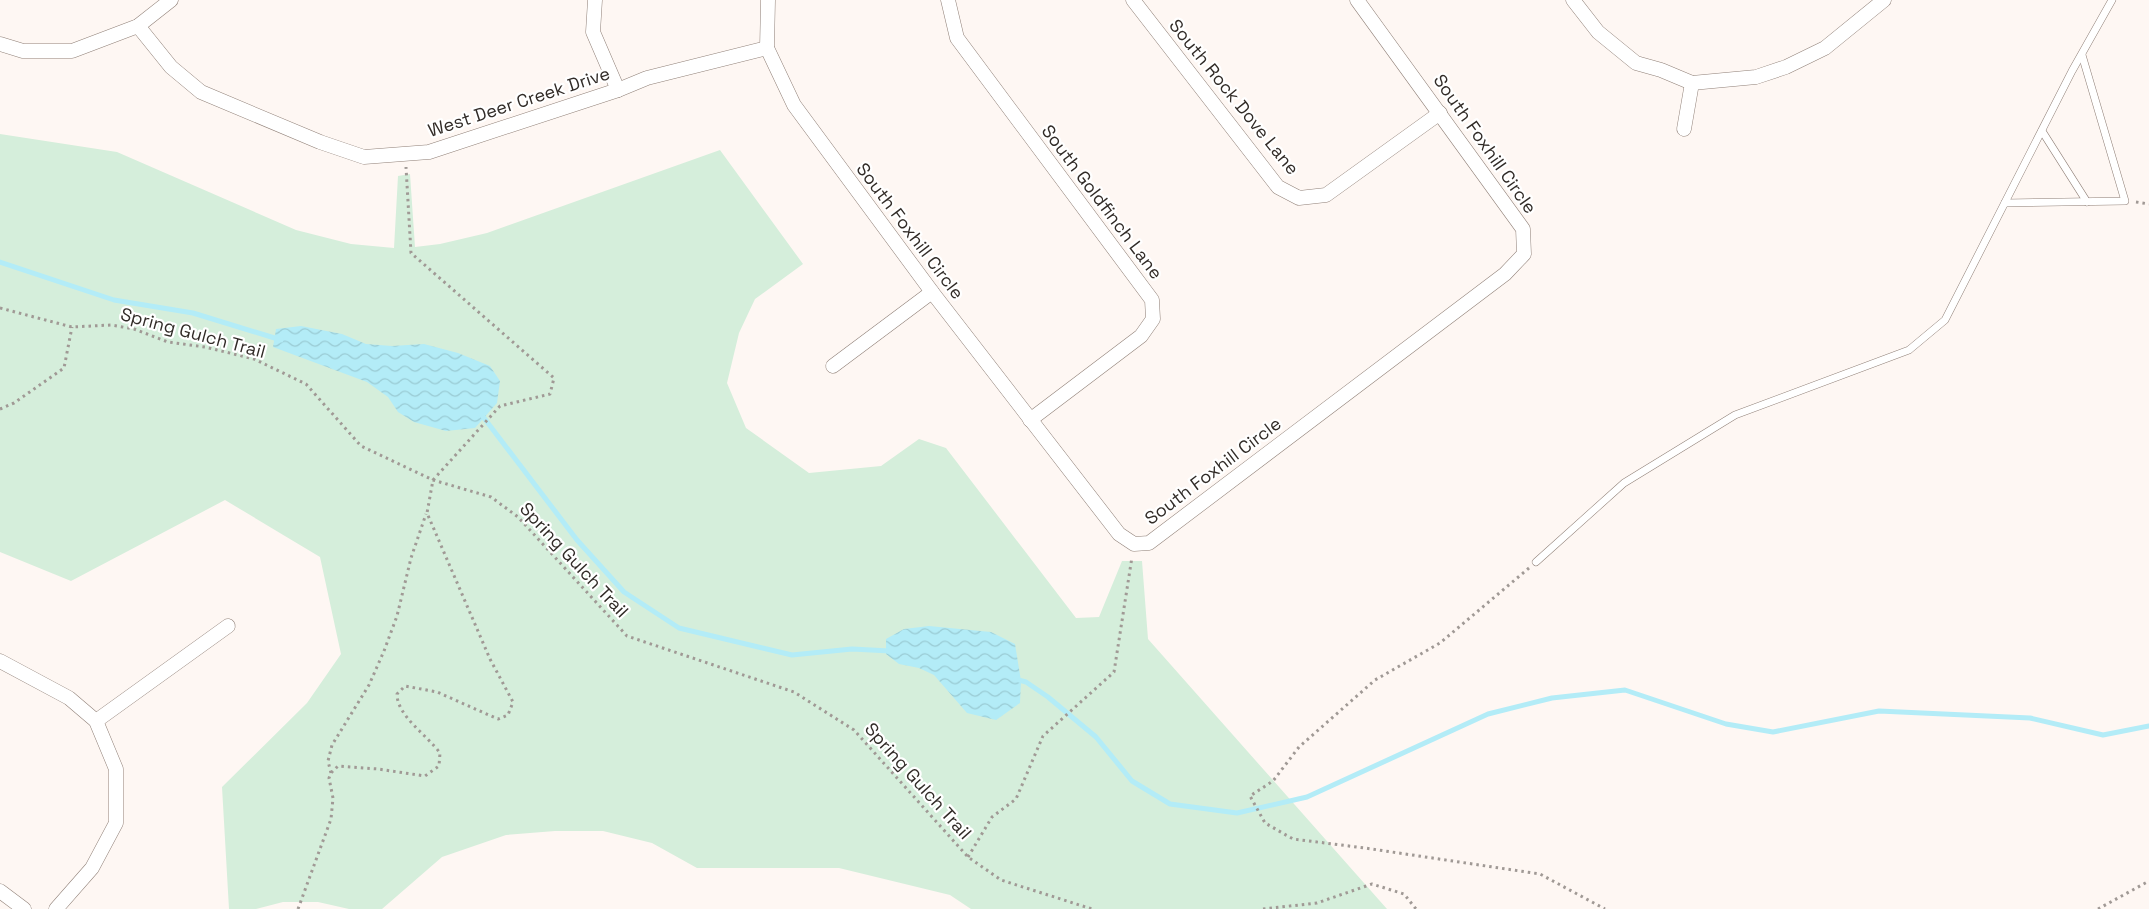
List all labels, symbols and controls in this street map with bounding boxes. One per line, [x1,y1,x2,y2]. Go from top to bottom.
street label: South Rock Dove Lane [1164,14,1304,179]
street label: West Deer Creek Drive [425,61,613,142]
street label: South Foxhill Circle [1429,69,1542,218]
street label: South Goldfinch Lane [1037,120,1168,283]
street label: South Foxhill Circle [852,158,969,304]
street label: Spring Gulch Trail [118,302,268,363]
street label: South Foxhill Circle [1140,412,1286,529]
street label: Spring Gulch Trail [515,497,634,622]
street label: Spring Gulch Trail [860,718,977,844]

